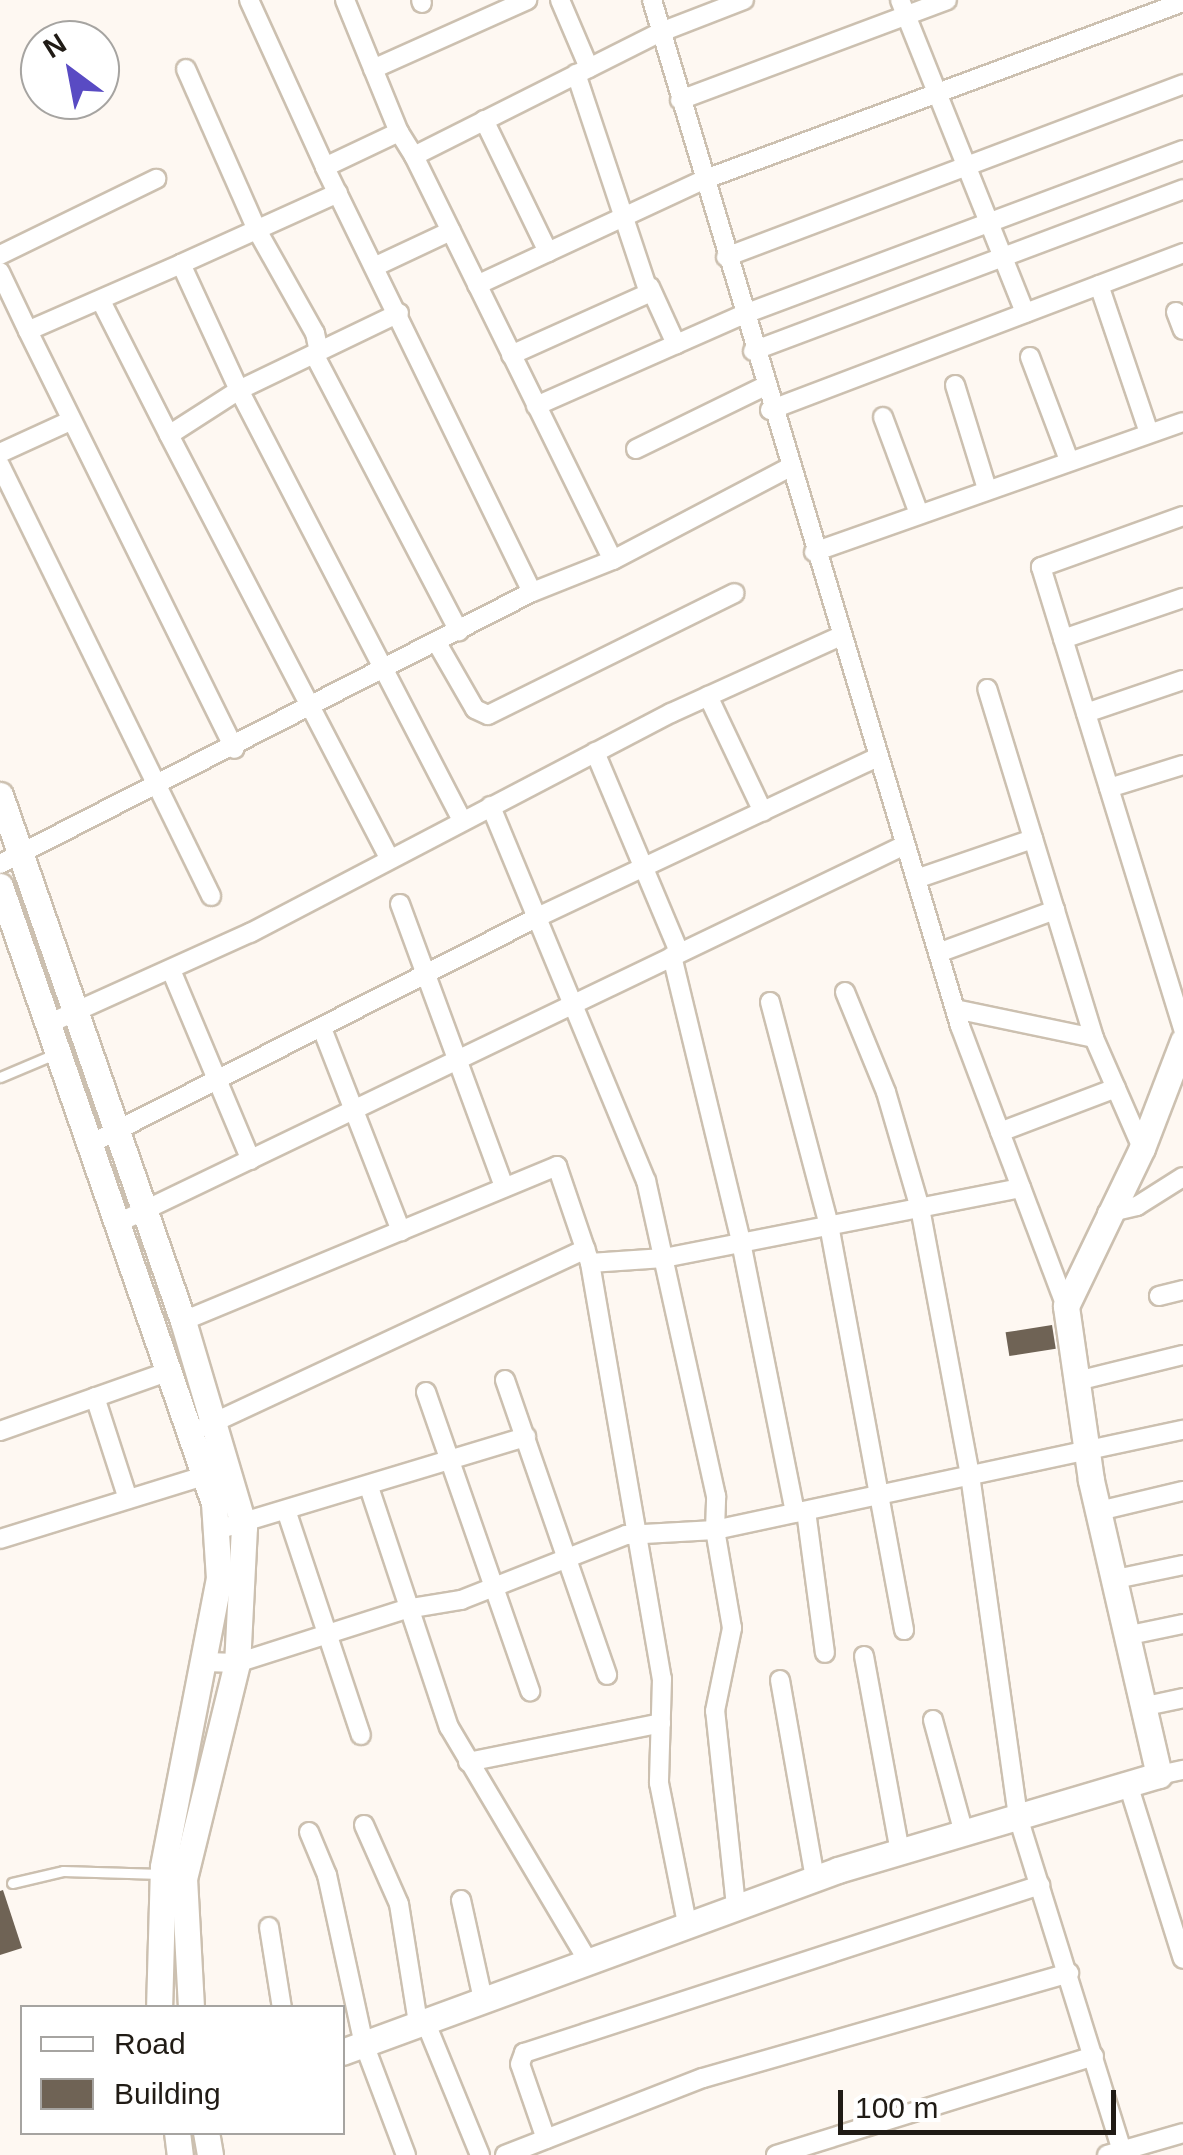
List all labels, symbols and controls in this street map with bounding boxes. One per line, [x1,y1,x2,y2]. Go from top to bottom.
north arrow [20,20,120,120]
text: N [38,27,72,64]
legend [20,2005,345,2135]
text: Road [114,2027,186,2060]
scale bar [843,2070,1120,2132]
text: Building [114,2077,221,2110]
text: 100 m [855,2091,938,2124]

